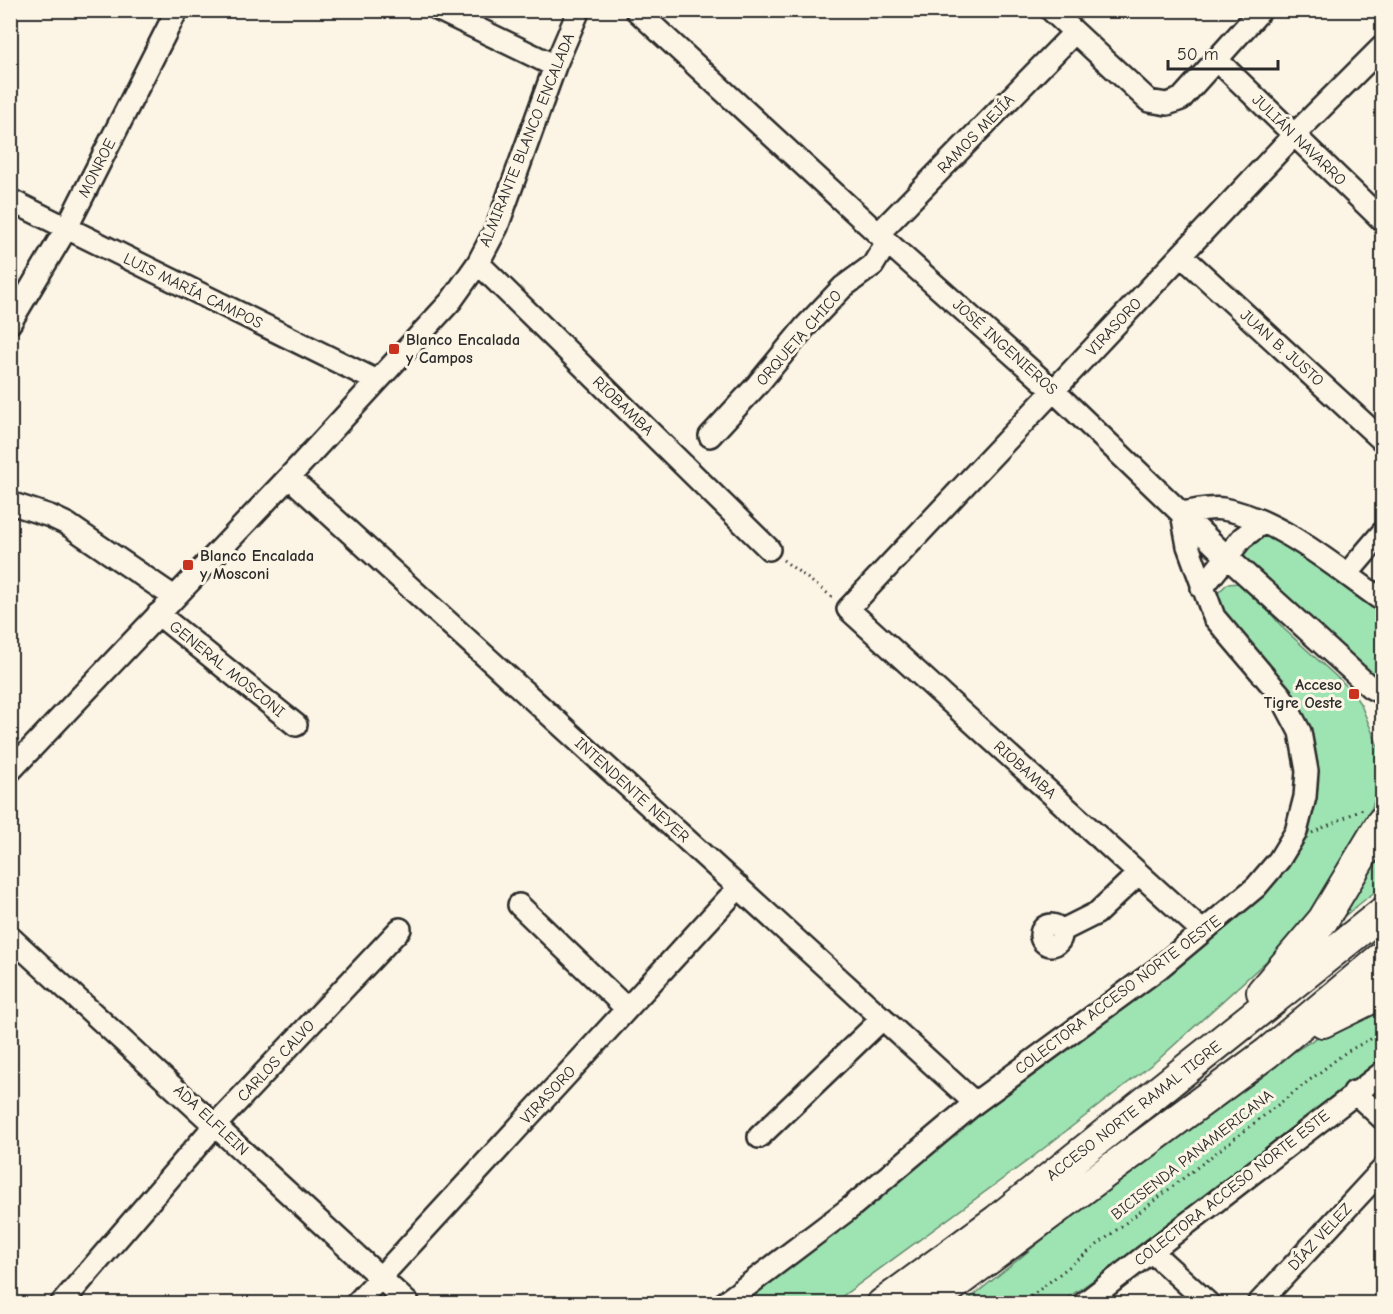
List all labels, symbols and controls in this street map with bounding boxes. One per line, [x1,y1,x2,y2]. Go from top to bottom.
street label: ALMIRANTE BLANCO ENCALADA [476,31,578,249]
scale bar [1168,33,1278,71]
text: 50 m [1177,44,1219,65]
street label: RAMOS MEJÍA [933,90,1018,177]
street label: JULIÁN NAVARRO [1248,90,1350,189]
street label: MONROE [75,135,120,200]
street label: LUIS MARÍA CAMPOS [120,249,266,333]
street label: ORQUETA CHICO [753,287,845,389]
street label: VIRASORO [1083,294,1145,360]
street label: JOSÉ INGENIEROS [949,295,1062,399]
street label: JUAN B. JUSTO [1237,306,1327,390]
place label: Blanco Encalada y Campos [406,331,520,367]
marker: Blanco Encalada y Campos [387,342,401,356]
street label: RIOBAMBA [589,373,657,439]
place label: Blanco Encalada y Mosconi [200,547,314,583]
marker: Blanco Encalada y Mosconi [181,558,195,572]
street label: GENERAL MOSCONI [166,617,288,721]
place label: Acceso Tigre Oeste [1264,676,1342,712]
marker: Acceso Tigre Oeste [1347,687,1361,701]
street label: INTENDENTE NEYER [571,734,693,846]
street label: RIOBAMBA [990,737,1060,803]
street label: COLECTORA ACCESO NORTE OESTE [1012,912,1225,1078]
street label: CARLOS CALVO [234,1017,318,1105]
street label: ACCESO NORTE RAMAL TIGRE [1043,1037,1225,1185]
street label: VIRASORO [517,1062,579,1128]
street label: ADA ELFLEIN [170,1081,252,1159]
street label: BICISENDA PANAMERICANA [1108,1086,1276,1224]
street label: COLECTORA ACCESO NORTE ESTE [1131,1106,1333,1270]
street label: DÍAZ VELEZ [1284,1199,1356,1274]

